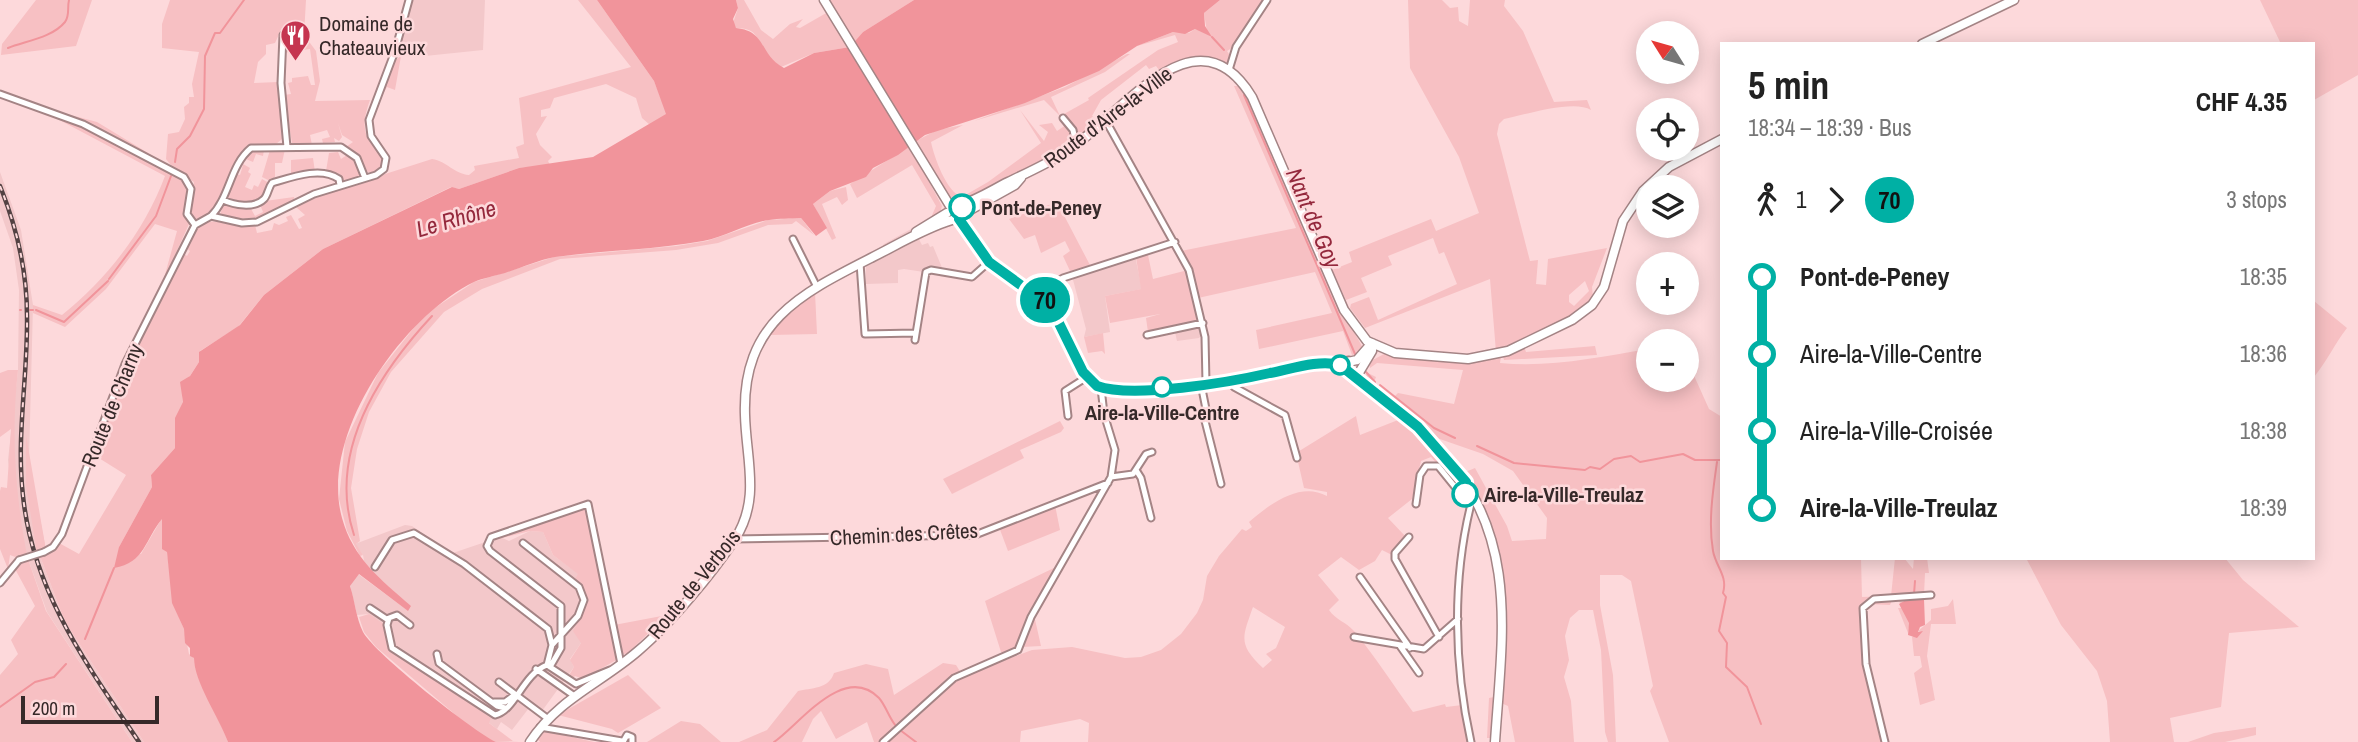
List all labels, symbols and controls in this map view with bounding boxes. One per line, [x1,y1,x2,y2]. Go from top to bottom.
place label: Domaine de Chateauvieux [319,9,426,62]
restaurant icon: Domaine de Chateauvieux [279,18,313,62]
north arrow [1636,21,1699,84]
map controls [1636,21,1699,392]
street label: Route d'Aire-la-Ville [1038,59,1178,175]
text: 5 min [1748,60,1829,111]
text: CHF 4.35 [2196,84,2287,119]
button: locate [1636,98,1699,161]
text: 18:34 – 18:39 · Bus [1748,112,1912,143]
water label: Nant de Goy [1279,163,1350,274]
button: layers [1636,175,1699,238]
icon: walk [1748,181,1786,219]
icon: forward [1817,181,1855,219]
text: 1 [1796,184,1807,215]
text: 70 [1879,184,1900,216]
text: 3 stops [2226,184,2287,215]
water label: Le Rhône [412,192,500,244]
place label: Pont-de-Peney [981,193,1102,222]
marker: Pont-de-Peney [949,194,975,220]
button: + [1636,252,1699,315]
text: Pont-de-Peney [1800,259,1949,294]
text: 18:35 [2240,261,2287,292]
line badge: 70 [1014,277,1076,323]
text: 70 [1034,284,1056,316]
button: − [1636,329,1699,392]
text: Aire-la-Ville-Centre [1800,336,1982,371]
text: 18:36 [2240,338,2287,369]
street label: Route de Charny [74,339,150,471]
unlabelled marker [1330,355,1350,375]
marker: Aire-la-Ville-Centre [1152,377,1172,397]
place label: Aire-la-Ville-Centre [1085,398,1239,427]
text: Aire-la-Ville-Croisée [1800,413,1993,448]
text: 18:38 [2240,415,2287,446]
place label: Aire-la-Ville-Treulaz [1484,480,1644,509]
marker: Aire-la-Ville-Treulaz [1452,481,1478,507]
text: Aire-la-Ville-Treulaz [1800,490,1998,525]
text: 18:39 [2240,492,2287,523]
street label: Chemin des Crêtes [829,516,979,552]
street label: Route de Verbois [641,523,747,645]
scale bar [21,693,159,725]
text: 200 m [32,695,75,721]

